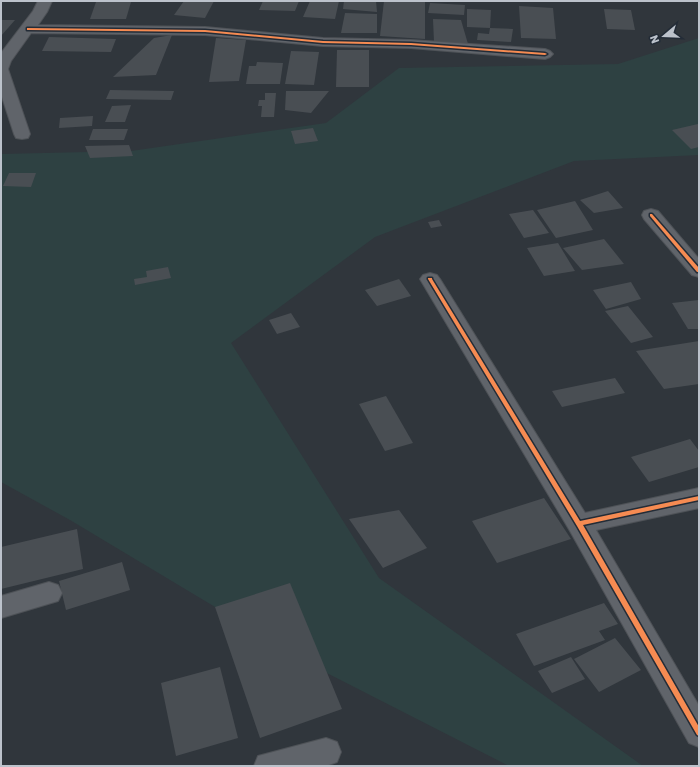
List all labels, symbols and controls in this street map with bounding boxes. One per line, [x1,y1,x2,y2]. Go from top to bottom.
north arrow [644,16,684,56]
text: N [648,33,662,45]

